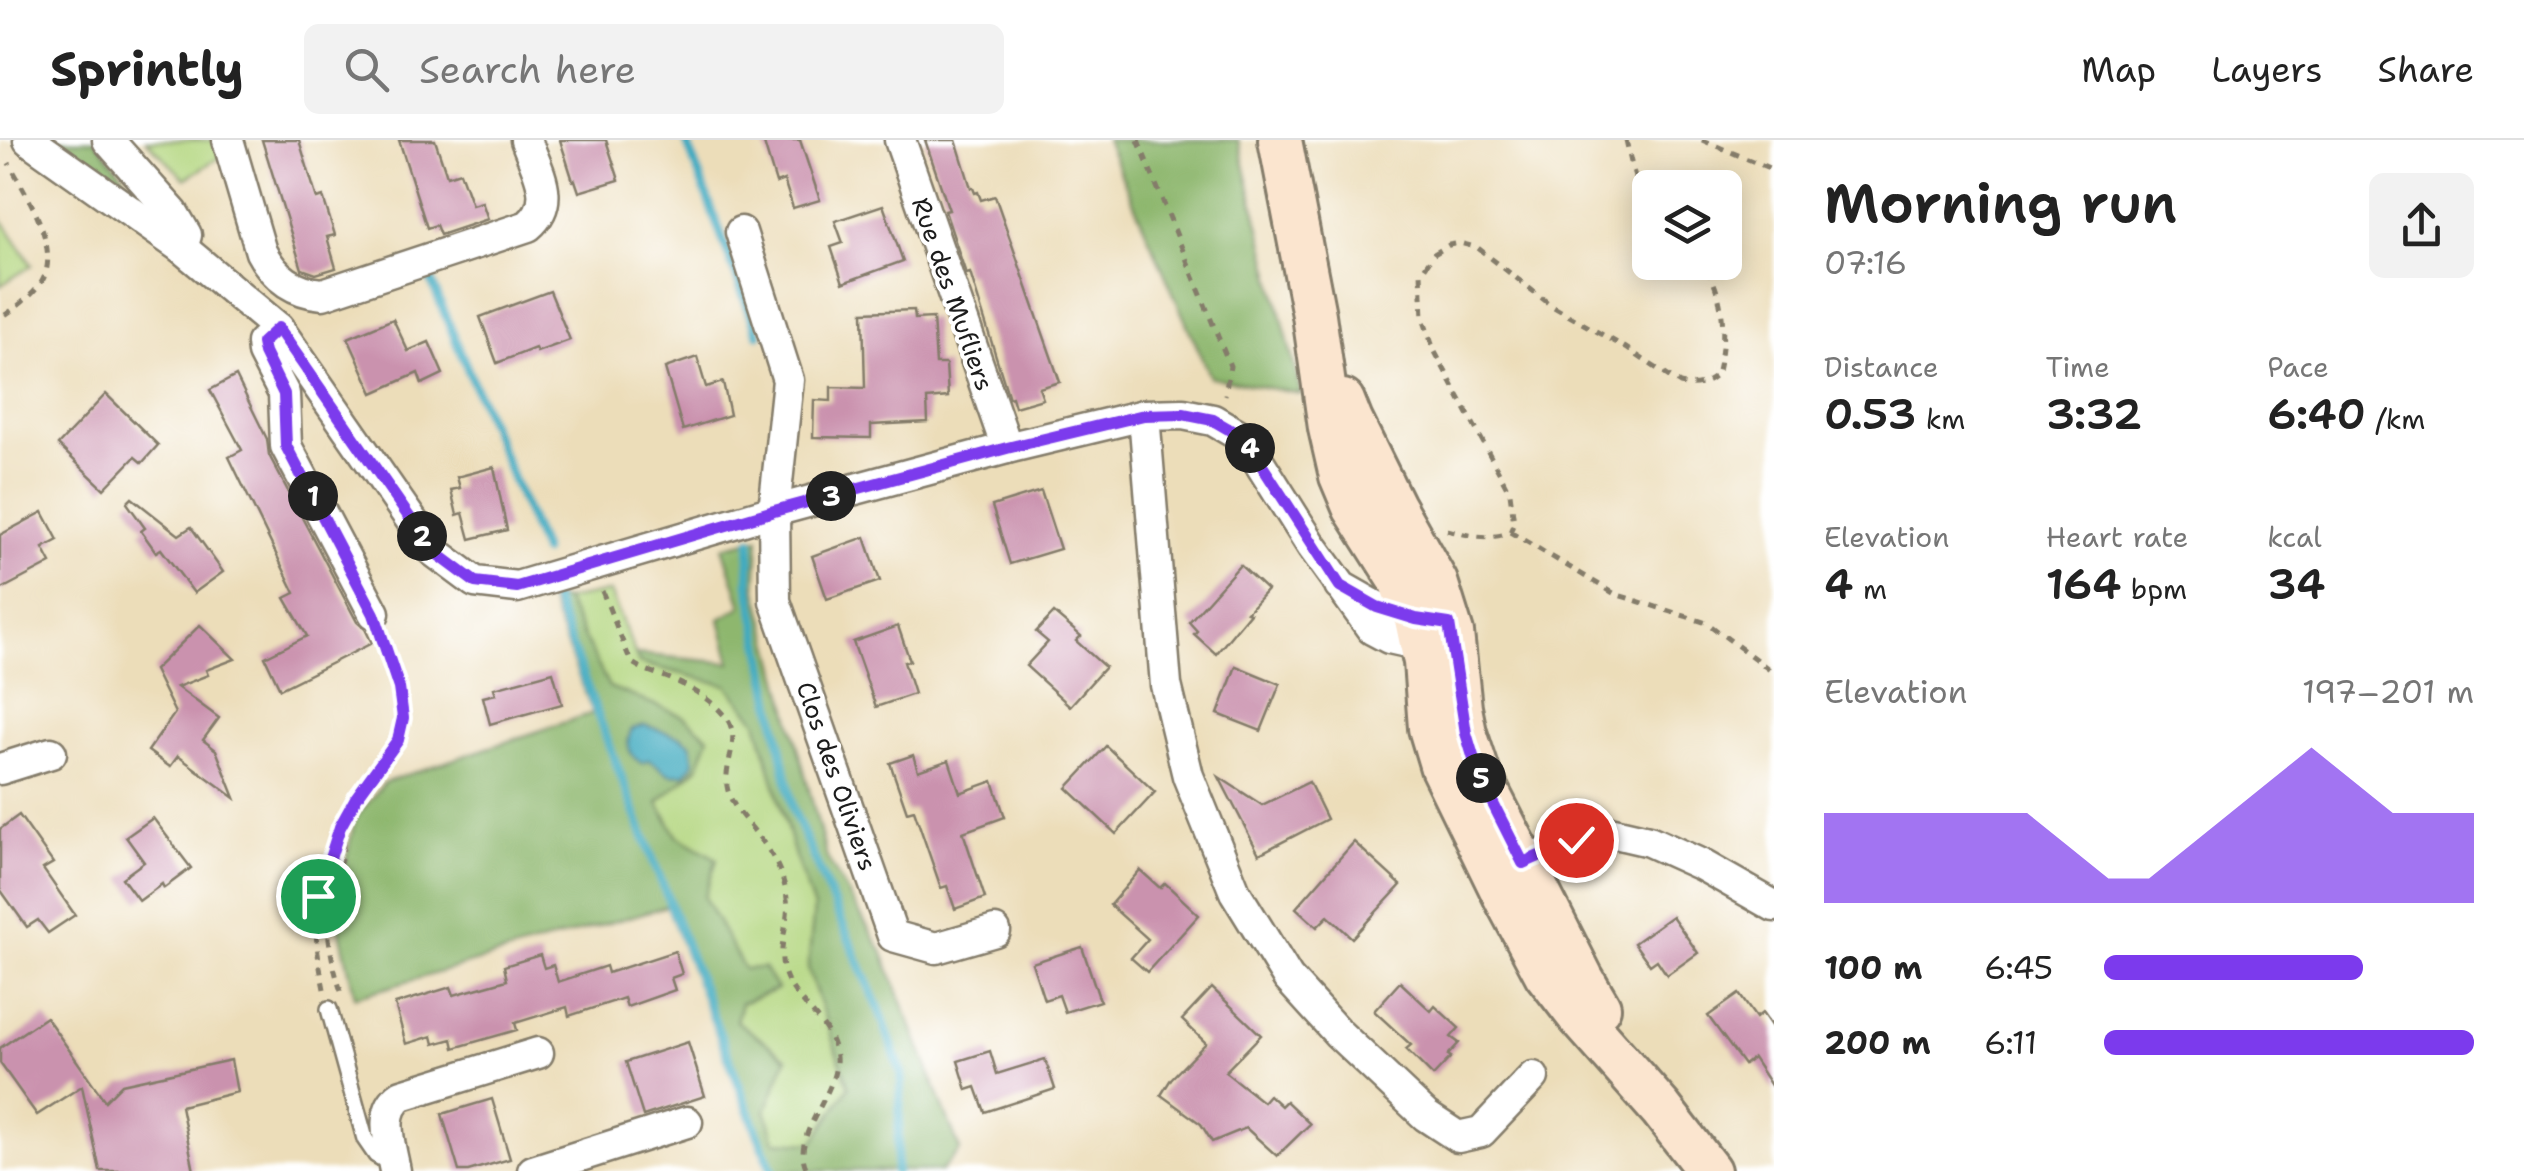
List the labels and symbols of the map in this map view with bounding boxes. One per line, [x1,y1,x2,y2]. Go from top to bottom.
street label: Rue des Mufliers [904,193,1002,395]
pin: 4 [1225,423,1275,473]
pin: 1 [288,471,338,521]
pin: 3 [806,471,856,521]
pin: 2 [397,511,447,561]
street label: Clos des Oliviers [789,677,885,875]
pin: 5 [1456,753,1506,803]
pin [1534,798,1619,883]
pin [276,854,361,939]

